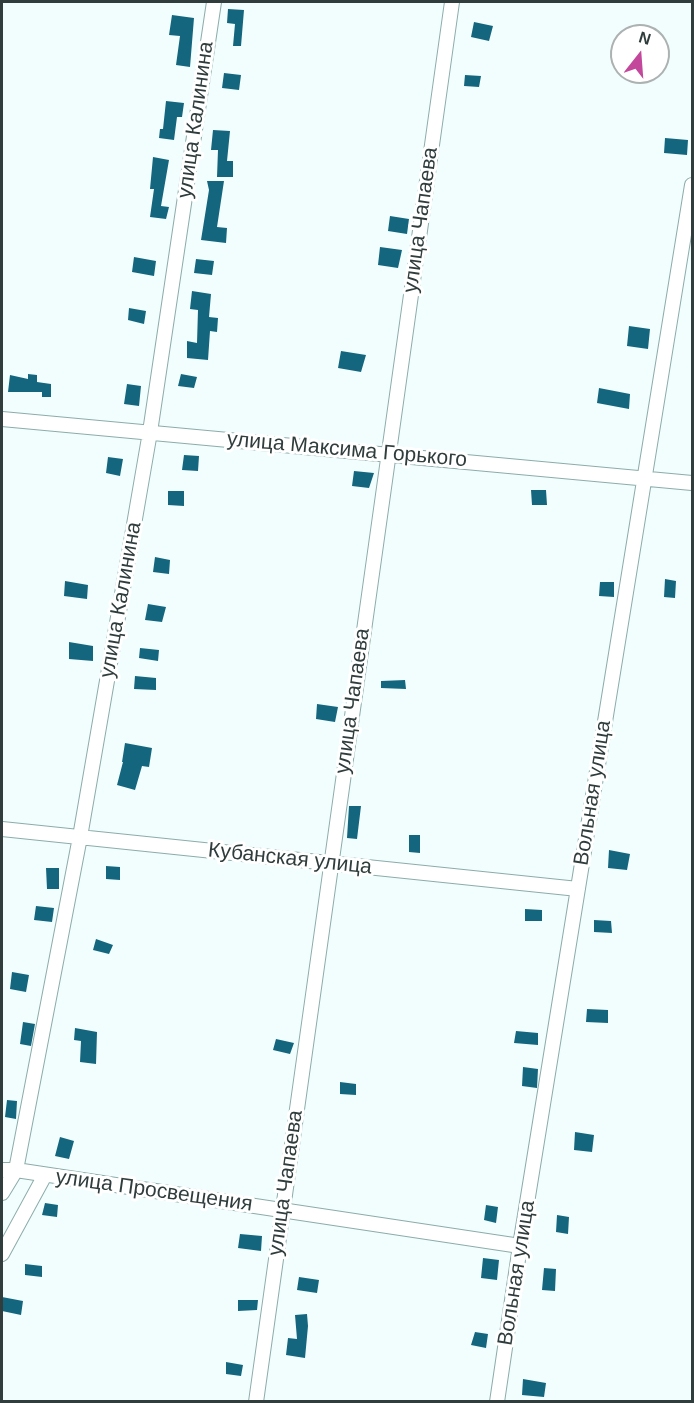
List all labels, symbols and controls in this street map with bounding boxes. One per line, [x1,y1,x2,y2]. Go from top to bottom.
north arrow [610,24,670,84]
text: N [637,28,653,48]
street label: улица Калинина [173,40,219,200]
street label: улица Чапаева [398,146,444,294]
street label: улица Максима Горького [226,427,468,473]
street label: улица Калинина [95,520,147,680]
street label: улица Чапаева [330,627,376,775]
street label: Вольная улица [569,719,617,867]
street label: Кубанская улица [207,838,373,880]
street label: улица Чапаева [263,1109,309,1257]
street label: улица Просвещения [54,1165,254,1217]
street label: Вольная улица [493,1199,541,1347]

